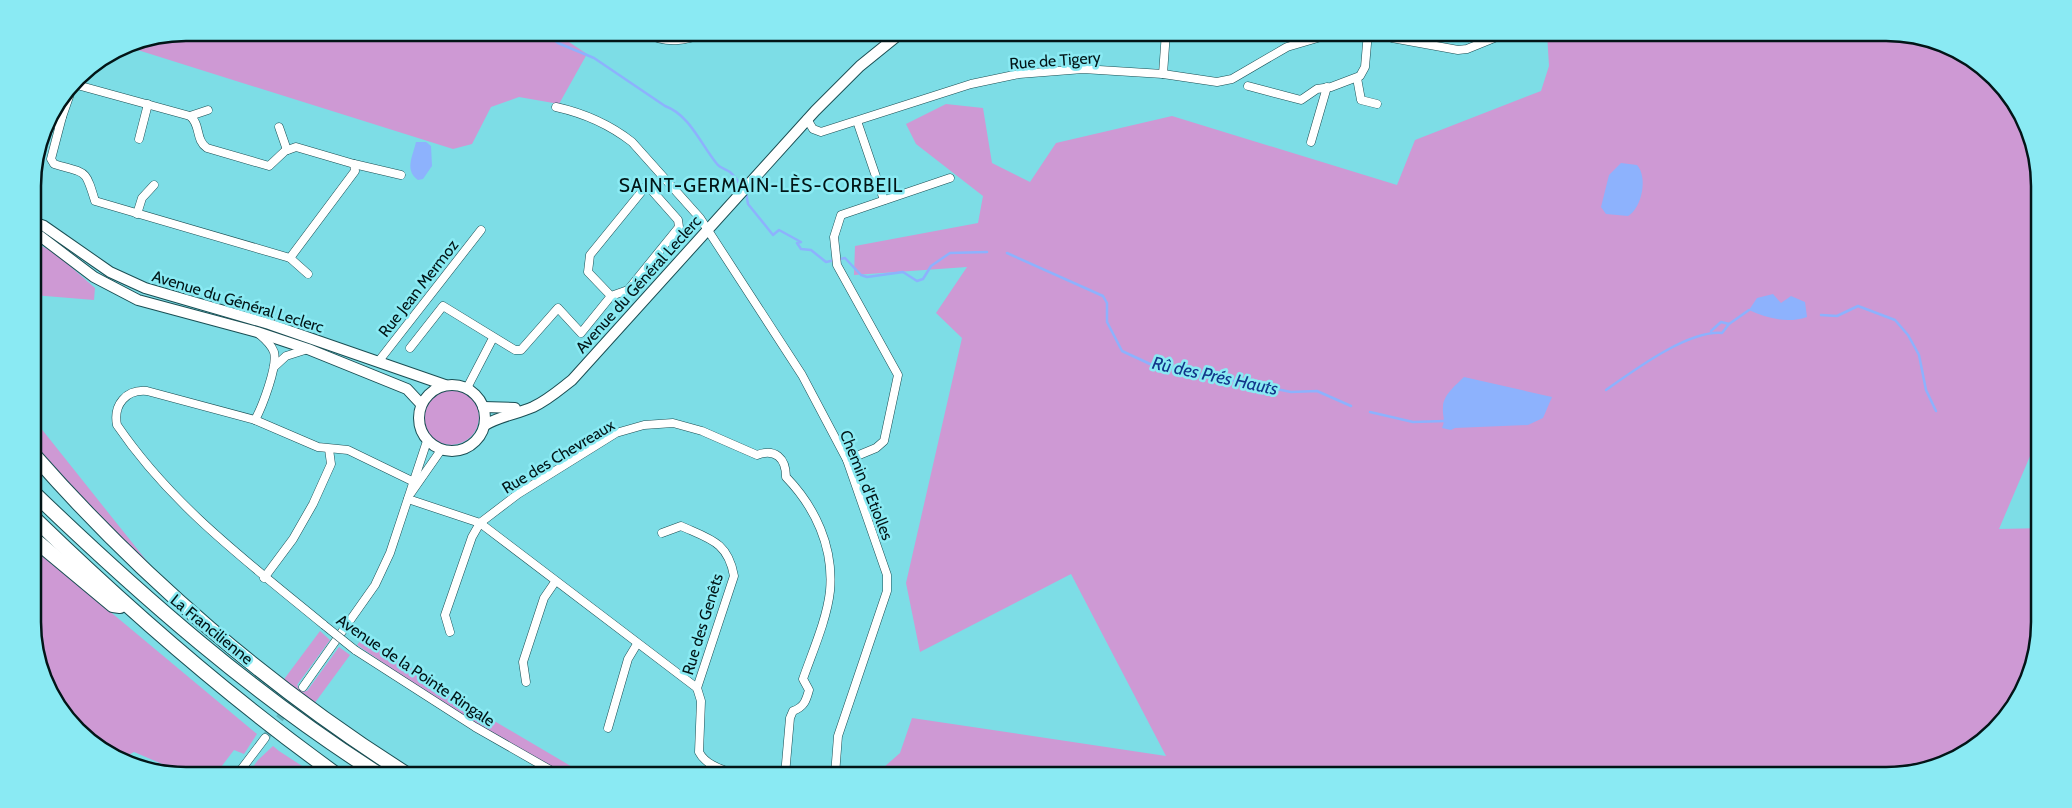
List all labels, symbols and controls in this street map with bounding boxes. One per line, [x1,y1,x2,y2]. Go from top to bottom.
street label: Rue de Tigery [1009,48,1101,73]
district label: SAINT-GERMAIN-LÈS-CORBEIL [619,173,903,197]
street label: Avenue du Général Leclerc [572,212,705,357]
street label: Rue Jean Mermoz [375,236,463,341]
street label: Avenue du Général Leclerc [150,266,326,337]
water label: Rû des Prés Hauts [1150,352,1280,400]
street label: Rue des Chevreaux [498,415,618,498]
street label: Chemin d'Etiolles [836,427,897,543]
street label: Rue des Genêts [678,571,727,677]
street label: La Francilienne [167,590,257,668]
street label: Avenue de la Pointe Ringale [333,610,498,730]

